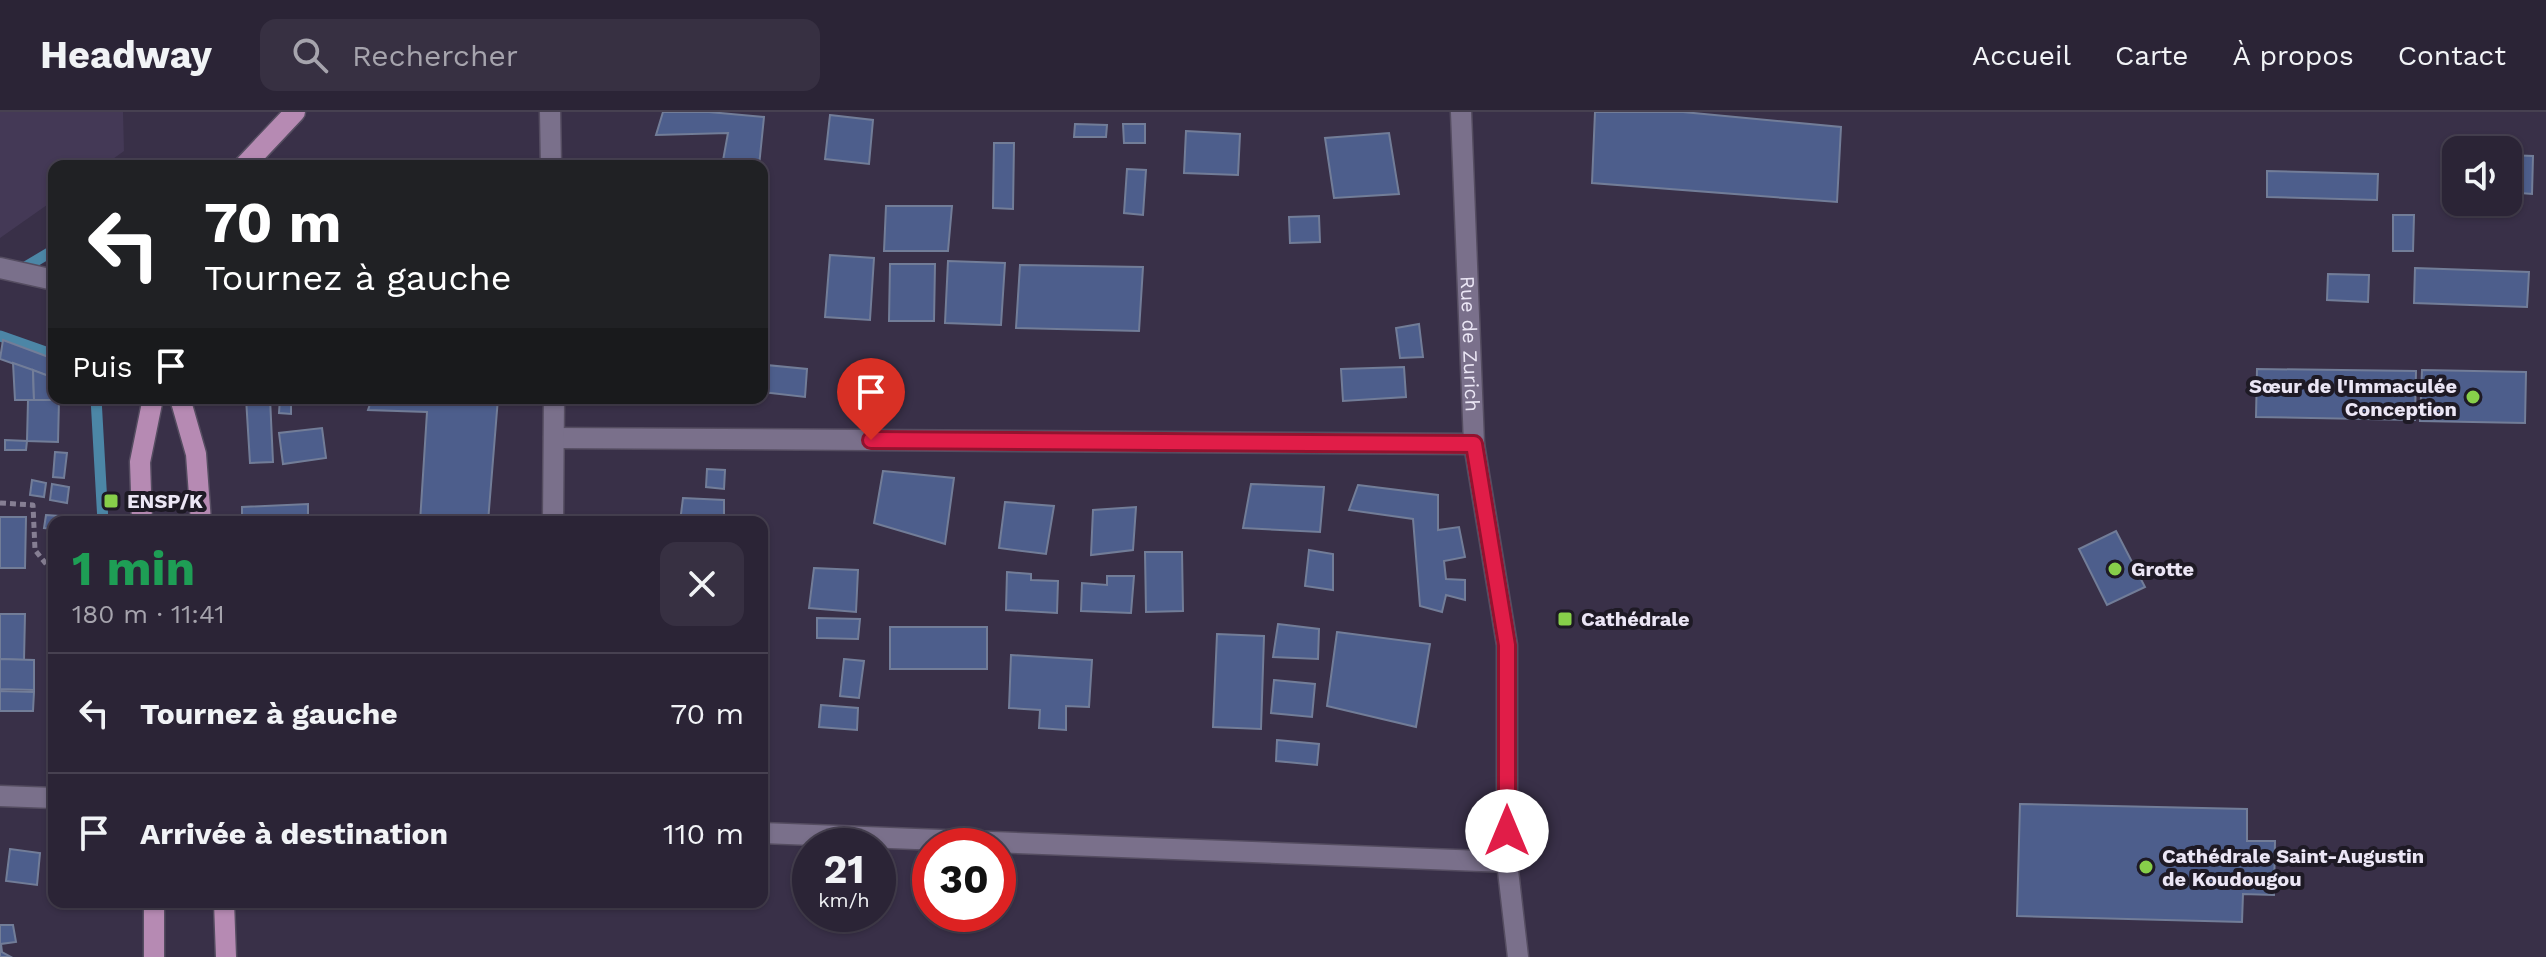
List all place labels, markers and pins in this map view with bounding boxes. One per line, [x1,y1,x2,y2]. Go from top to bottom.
pin [837,358,905,440]
place label: Sœur de l'Immaculée Conception [2249,374,2457,421]
marker: Sœur de l'Immaculée Conception [2464,388,2482,406]
place label: ENSP/K [127,489,203,513]
marker: ENSP/K [102,492,120,510]
place label: Grotte [2131,557,2194,581]
marker: Grotte [2106,560,2124,578]
place label: Cathédrale [1581,607,1690,631]
marker: Cathédrale [1556,610,1574,628]
place label: Cathédrale Saint-Augustin de Koudougou [2162,844,2424,891]
marker: Cathédrale Saint-Augustin de Koudougou [2137,858,2155,876]

